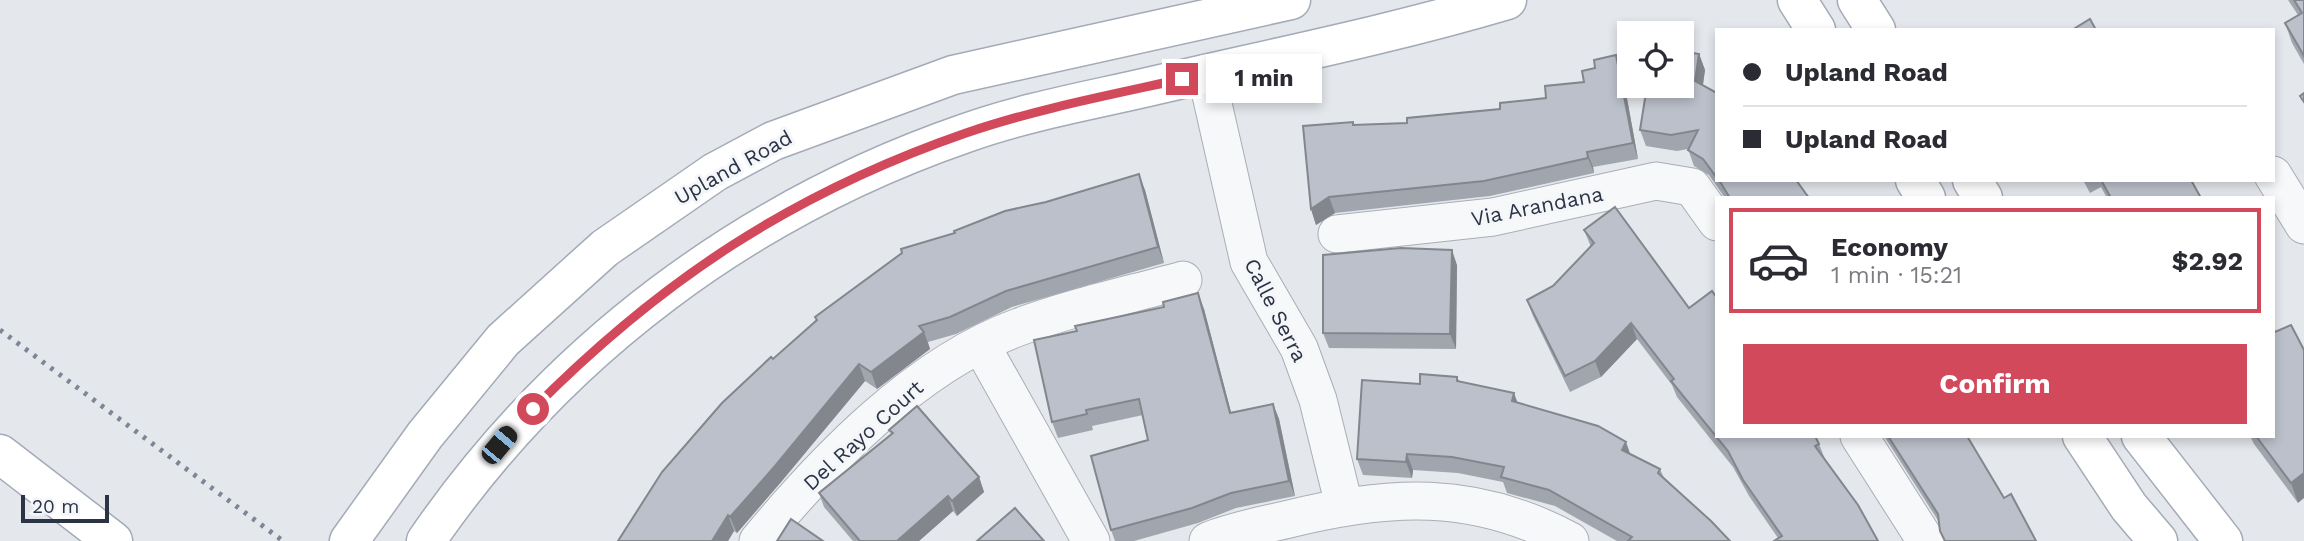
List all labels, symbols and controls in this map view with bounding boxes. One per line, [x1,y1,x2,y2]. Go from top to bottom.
map controls [1617,21,1694,98]
button: locate [1617,21,1694,98]
callout: 1 min [1206,55,1322,104]
text: Upland Road [1785,57,1948,87]
route end [1166,63,1198,95]
text: 1 min [1234,65,1294,92]
street label: Upland Road [670,124,796,210]
text: Upland Road [1785,124,1948,154]
street label: Via Arandana [1469,181,1605,231]
icon: car [1747,229,1810,292]
text: Economy [1831,232,1948,262]
text: $2.92 [2172,246,2243,276]
street label: Calle Serra [1239,254,1313,366]
text: 1 min · 15:21 [1831,262,1962,289]
button: Confirm [1743,344,2247,424]
street label: Del Rayo Court [798,375,928,495]
route start [517,393,549,425]
car [478,422,521,468]
scale bar [21,492,108,524]
text: 20 m [32,495,79,518]

